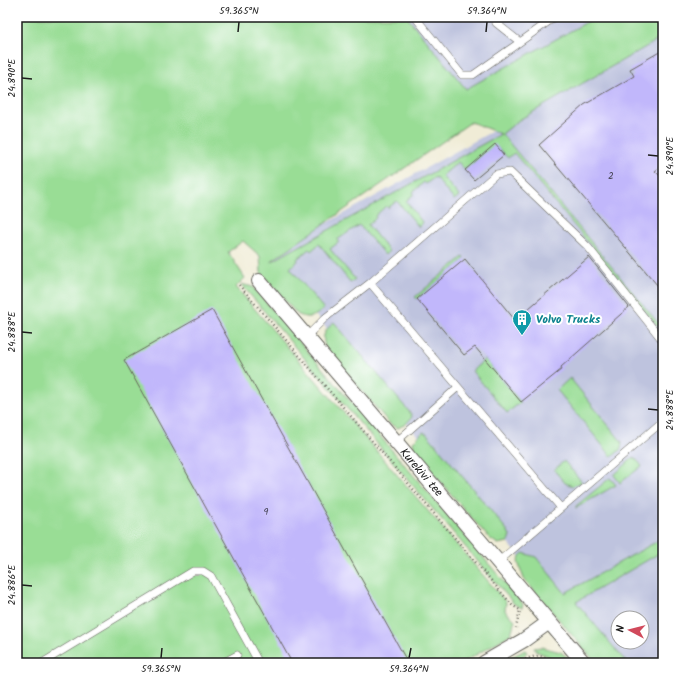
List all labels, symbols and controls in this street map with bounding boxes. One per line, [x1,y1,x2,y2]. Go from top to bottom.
text: 59.365°N [219,3,259,19]
text: 59.364°N [467,3,507,19]
text: 24.890°E [4,57,20,97]
text: 24.890°E [662,135,678,175]
house number: 2 [608,168,614,184]
building icon: Volvo Trucks [511,308,533,336]
text: 24.888°E [4,310,20,353]
place label: Volvo Trucks [536,310,601,329]
text: 24.888°E [662,388,678,431]
street label: Kurekivi tee [395,444,448,502]
house number: 9 [264,504,269,520]
text: 24.886°E [4,564,20,605]
north arrow [610,610,650,650]
text: N [612,624,630,633]
text: 59.365°N [141,661,181,677]
text: 59.364°N [389,661,429,677]

